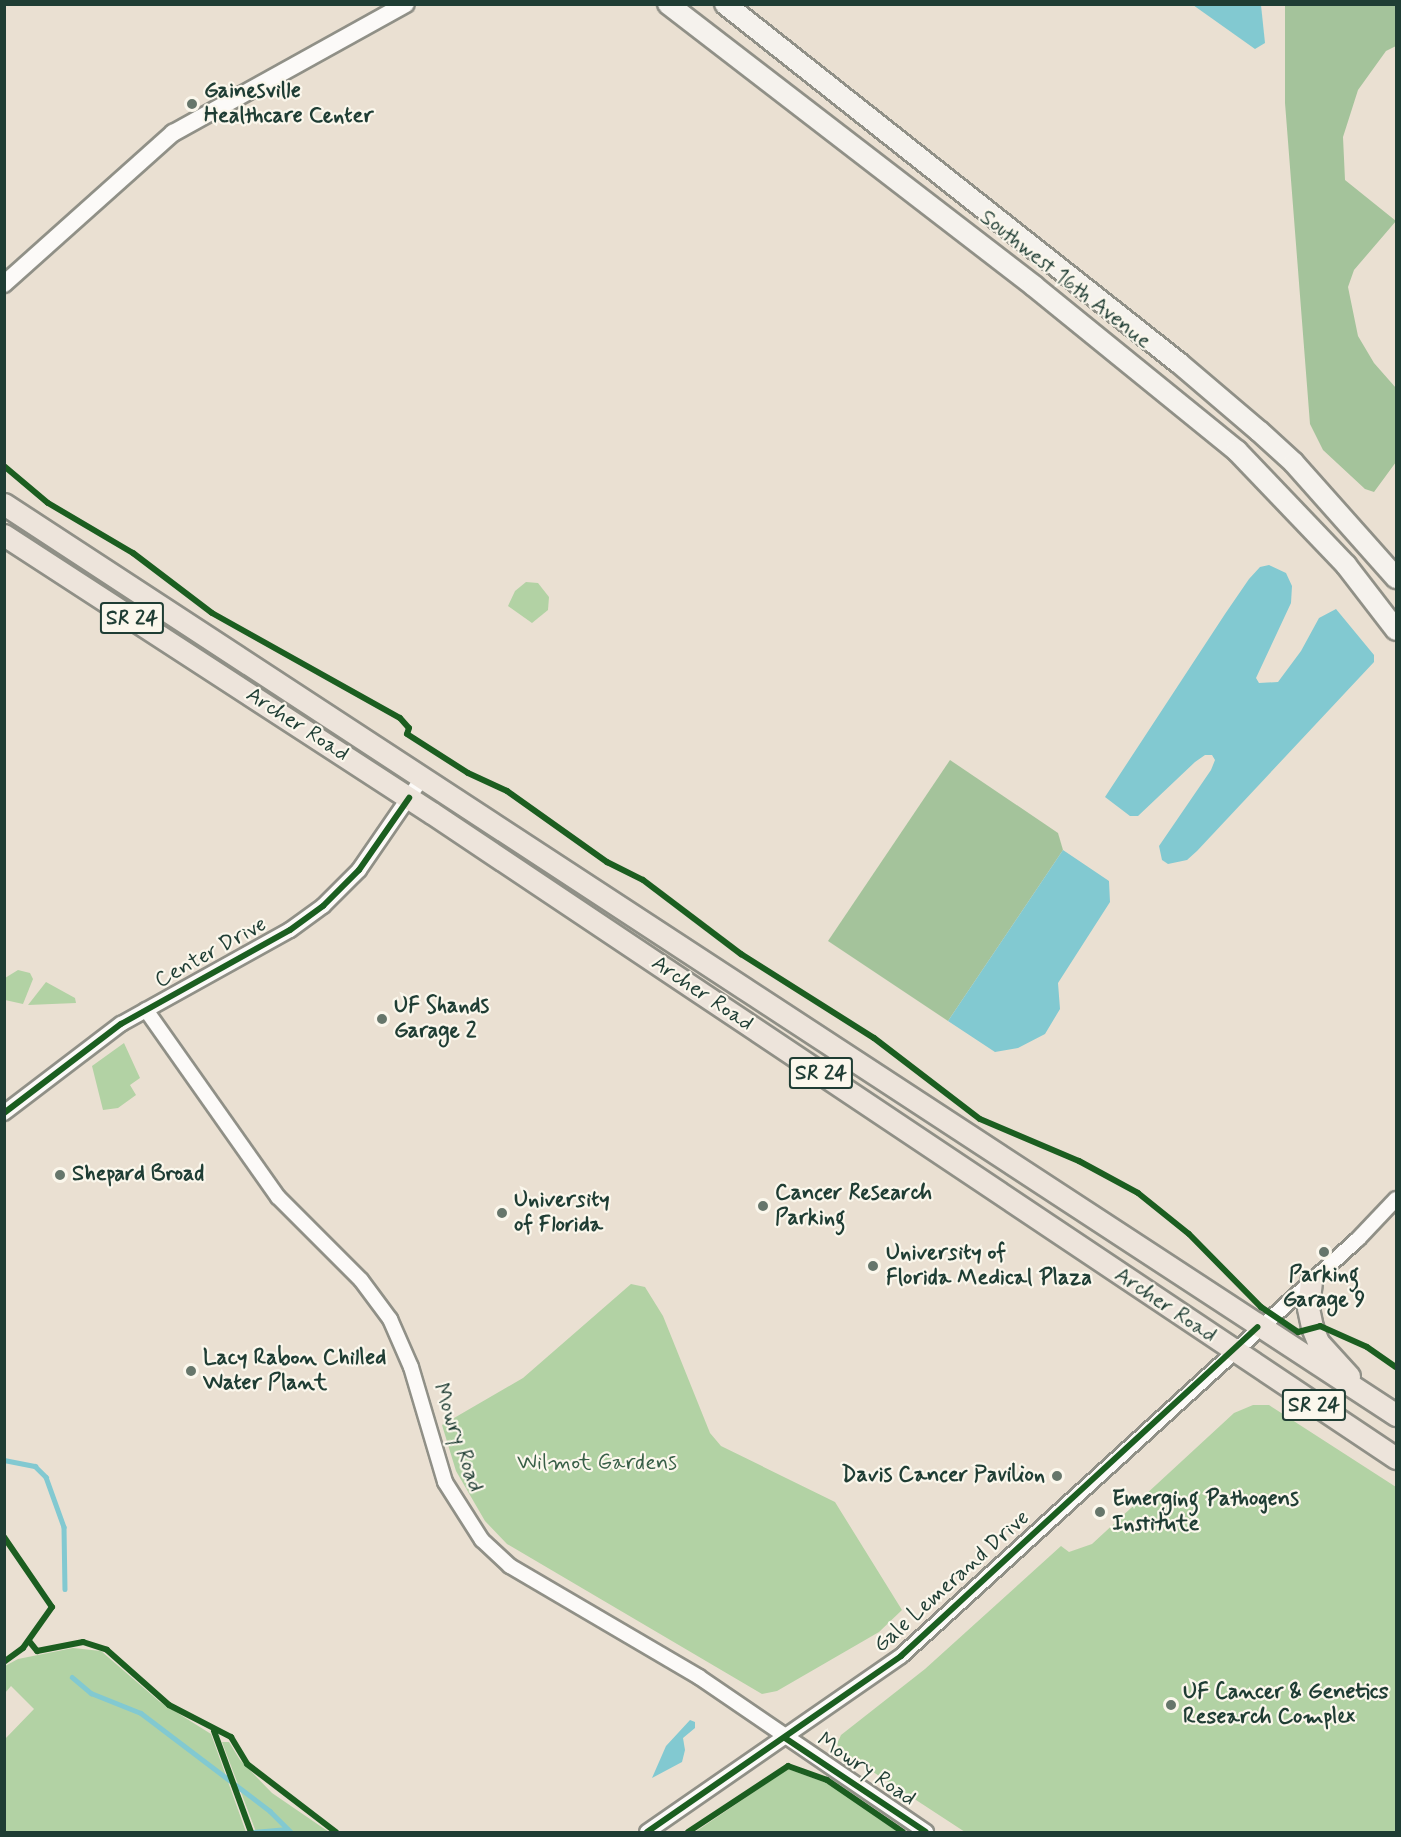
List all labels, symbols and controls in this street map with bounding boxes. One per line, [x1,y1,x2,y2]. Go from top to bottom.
place label: Gainesville Healthcare Center [204,78,377,130]
marker: Gainesville Healthcare Center [185,97,199,111]
street label: Southwest 16th Avenue [974,205,1156,355]
road number: SR 24 [99,600,165,636]
street label: Archer Road [241,683,353,767]
street label: Center Drive [151,912,271,994]
street label: Archer Road [647,951,757,1037]
place label: UF Shands Garage 2 [394,993,498,1044]
marker: UF Shands Garage 2 [375,1012,389,1026]
road number: SR 24 [788,1055,854,1091]
place label: Shepard Broad [72,1162,204,1188]
marker: Shepard Broad [53,1168,67,1182]
place label: Cancer Research Parking [775,1180,937,1232]
place label: University of Florida [514,1187,610,1238]
marker: Cancer Research Parking [756,1199,770,1213]
marker: University of Florida [495,1206,509,1220]
place label: University of Florida Medical Plaza [886,1240,1088,1292]
marker: Parking Garage 9 [1317,1245,1331,1259]
marker: University of Florida Medical Plaza [864,1257,882,1275]
place label: Parking Garage 9 [1283,1262,1365,1314]
street label: Archer Road [1110,1263,1220,1349]
place label: Lacy Rabon Chilled Water Plant [203,1345,386,1396]
marker: Lacy Rabon Chilled Water Plant [184,1364,198,1378]
street label: Mowry Road [426,1380,488,1496]
road number: SR 24 [1281,1387,1347,1423]
park label: Wilmot Gardens [519,1451,675,1477]
place label: Davis Cancer Pavilion [842,1463,1045,1489]
marker: Davis Cancer Pavilion [1050,1469,1064,1483]
place label: Emerging Pathogens Institute [1112,1486,1297,1538]
street label: Gale Lemerand Drive [868,1505,1036,1659]
marker: Emerging Pathogens Institute [1093,1505,1107,1519]
place label: UF Cancer & Genetics Research Complex [1183,1679,1387,1730]
marker: UF Cancer & Genetics Research Complex [1164,1698,1178,1712]
street label: Mowry Road [811,1727,921,1813]

